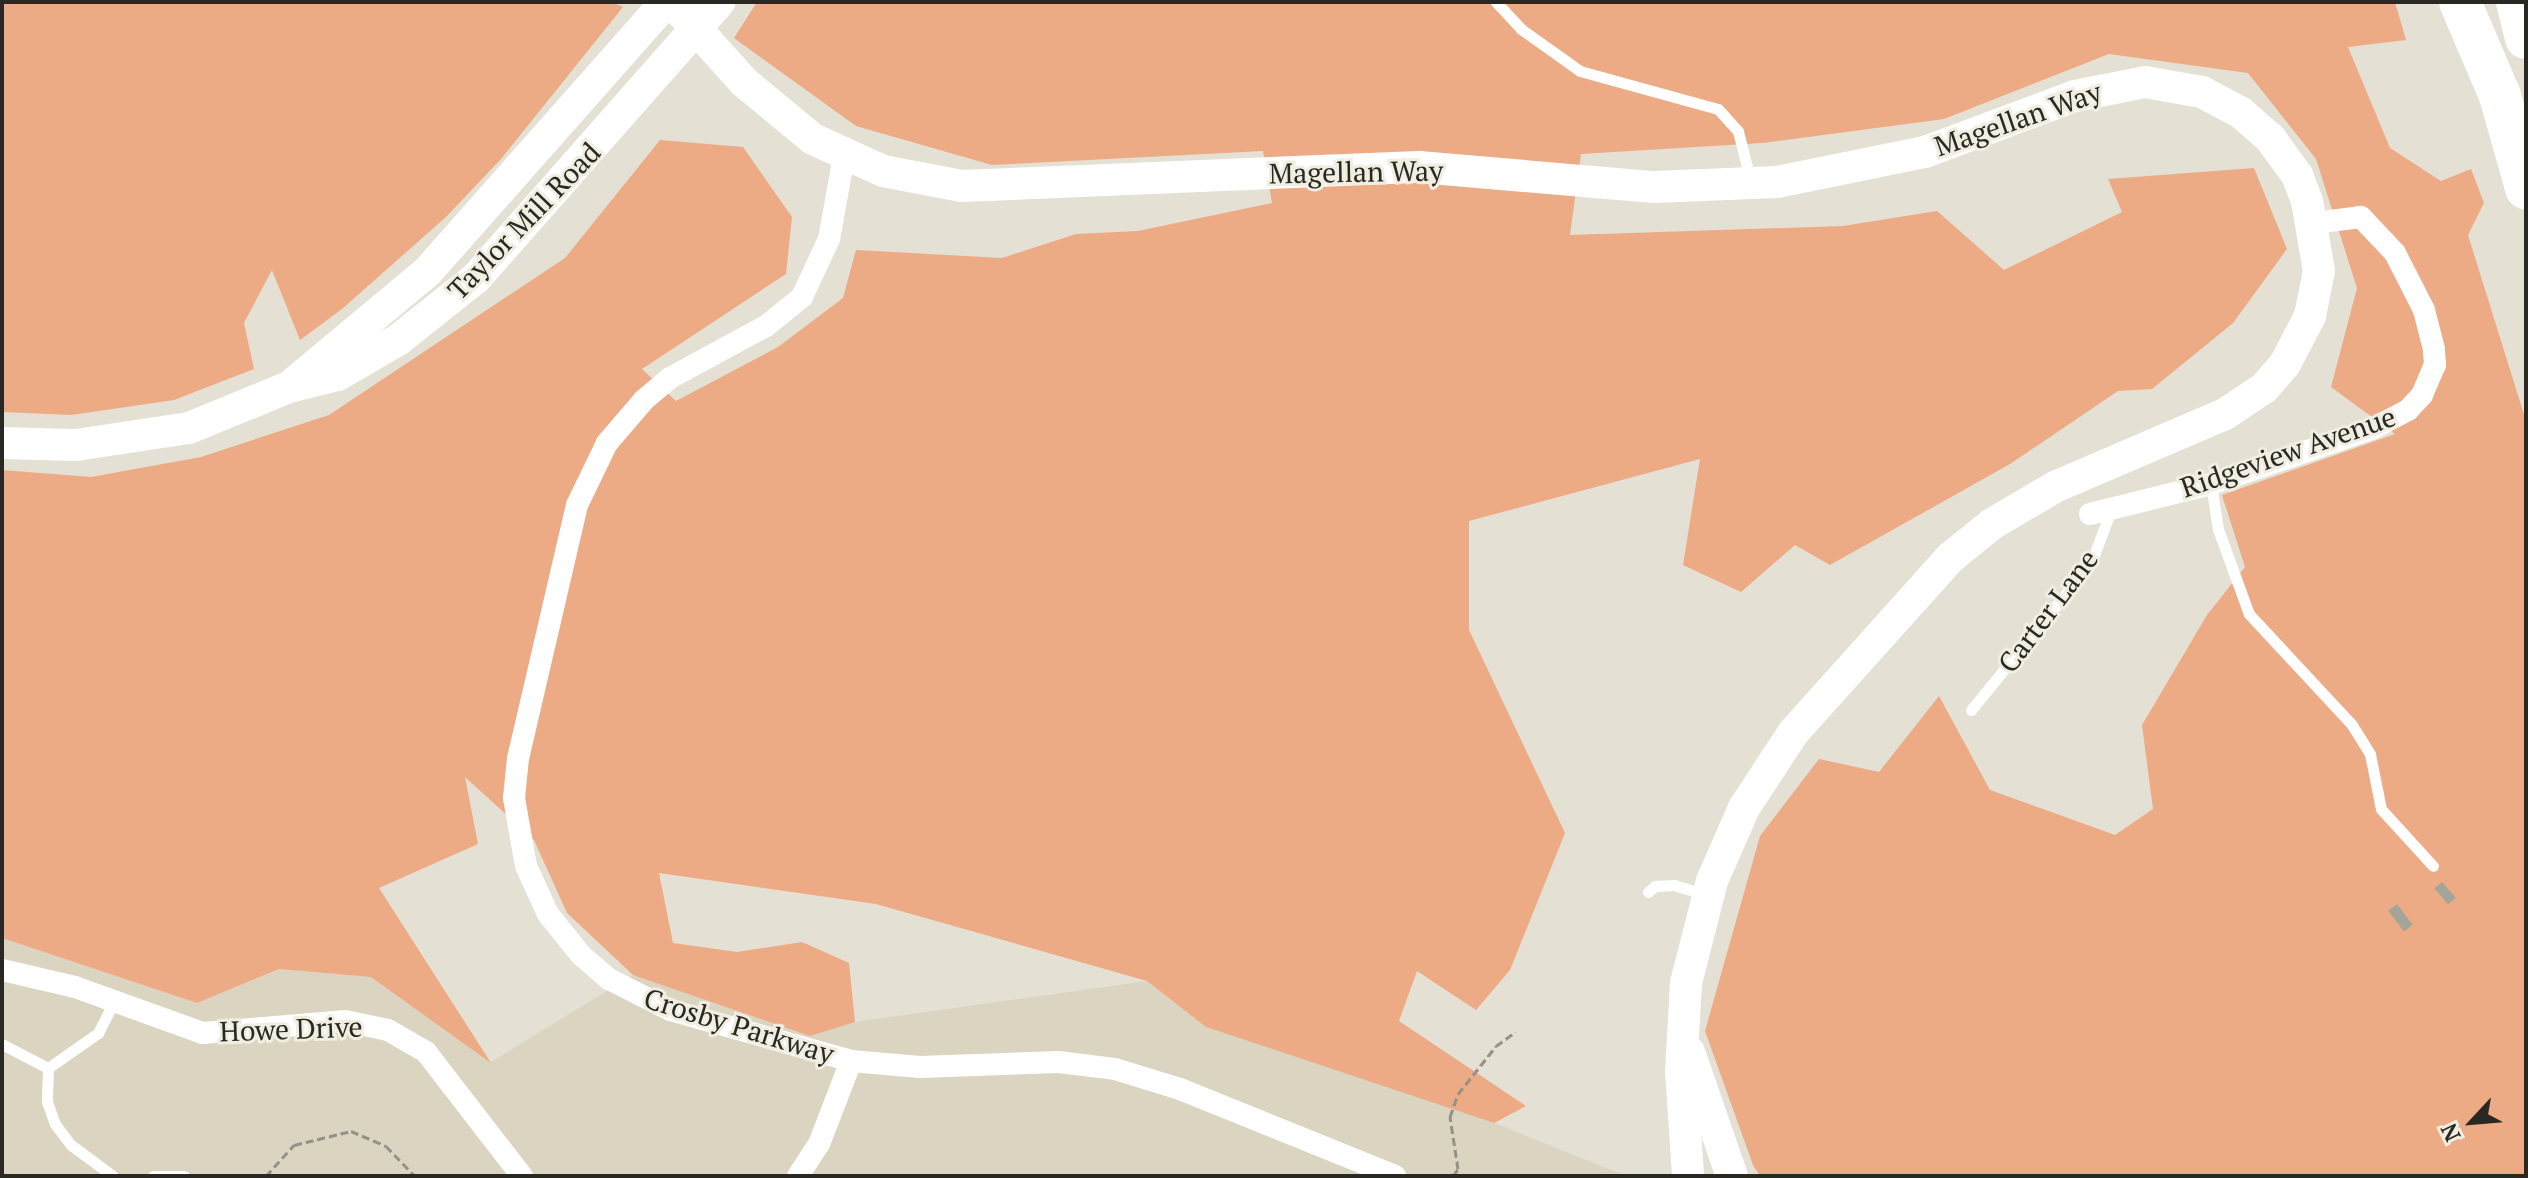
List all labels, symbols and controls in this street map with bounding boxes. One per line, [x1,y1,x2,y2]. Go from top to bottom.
street label: Magellan Way [1930,75,2106,163]
street label: Taylor Mill Road [441,136,607,306]
street label: Magellan Way [1269,154,1443,190]
street label: Ridgeview Avenue [2176,399,2400,505]
street label: Carter Lane [1991,543,2105,679]
street label: Crosby Parkway [640,981,838,1071]
street label: Howe Drive [219,1010,363,1048]
north arrow [2432,1082,2512,1162]
text: N [2433,1119,2467,1147]

